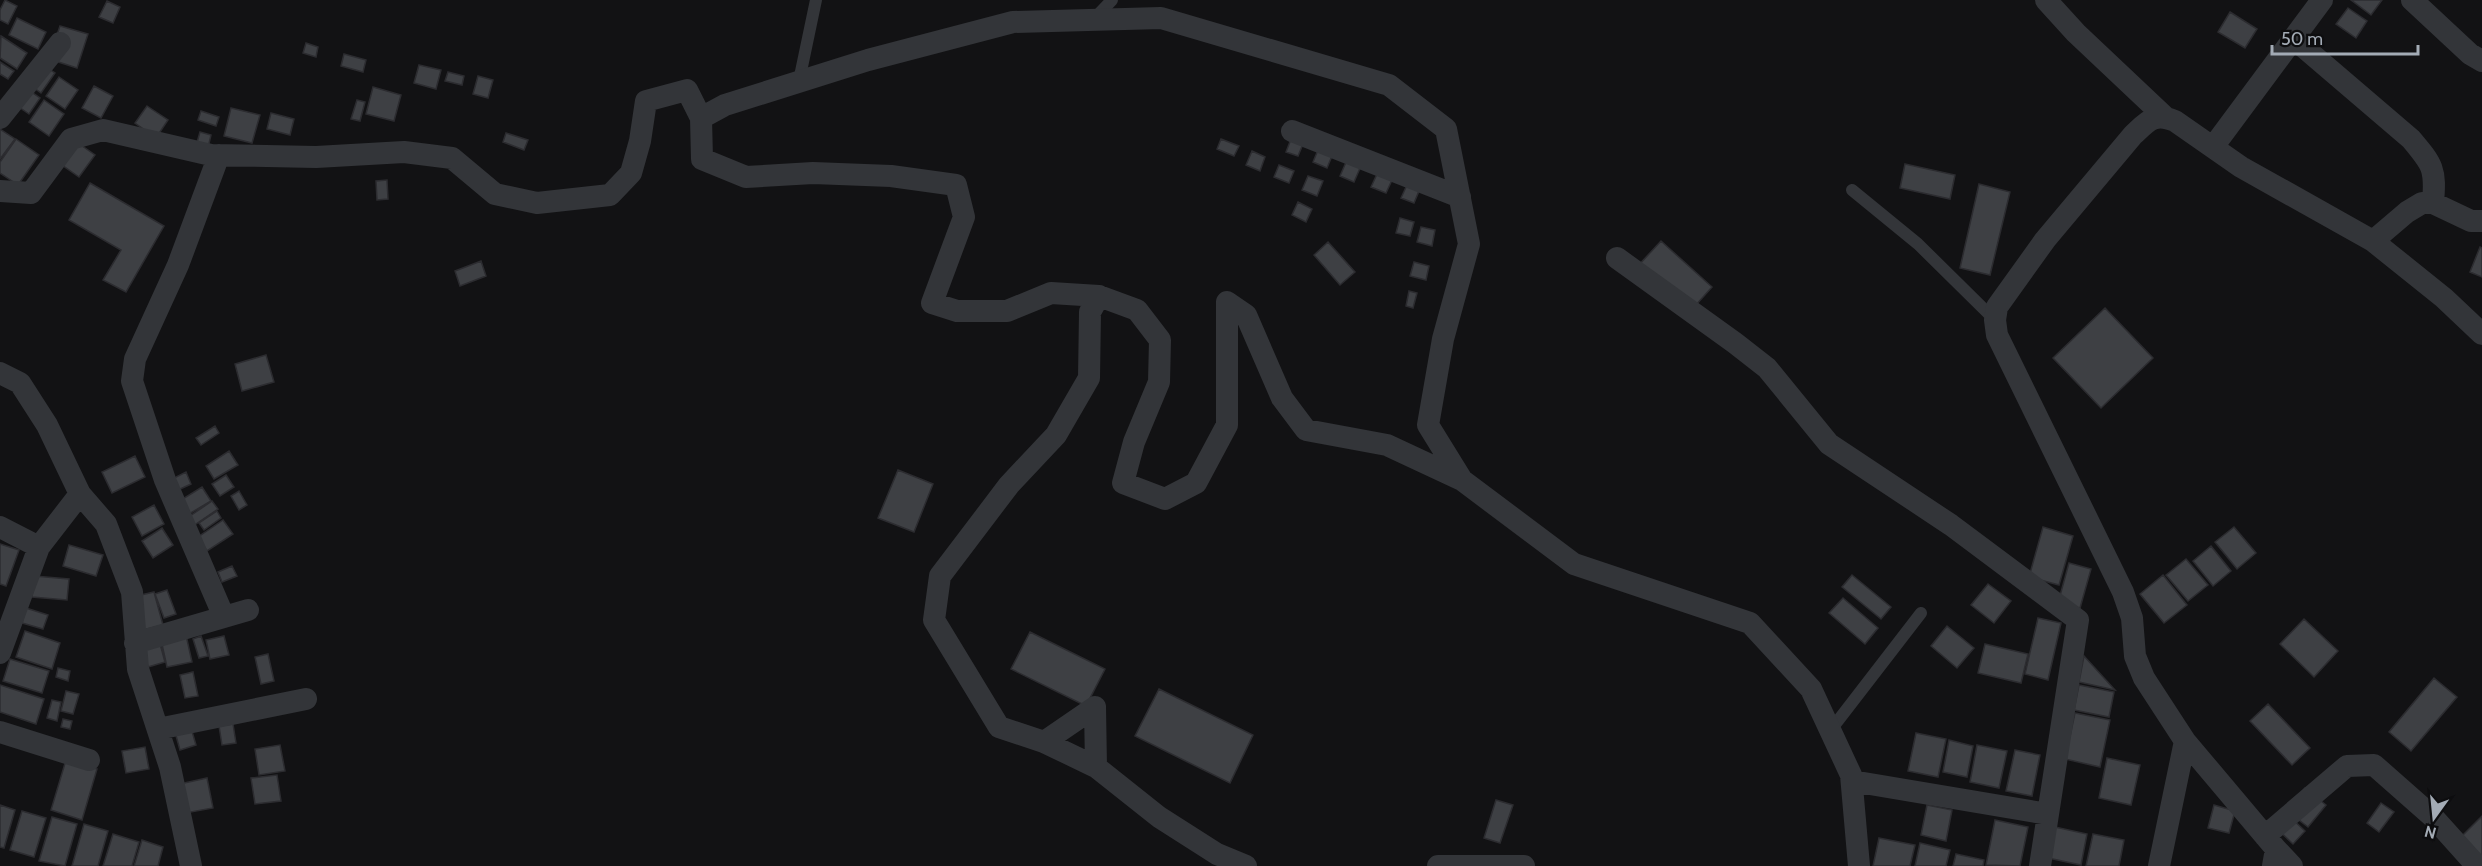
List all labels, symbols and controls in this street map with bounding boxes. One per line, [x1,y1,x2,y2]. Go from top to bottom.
scale bar [2272,18,2418,56]
text: 50 m [2281,28,2323,50]
north arrow [2404,788,2464,848]
text: N [2422,821,2438,843]

